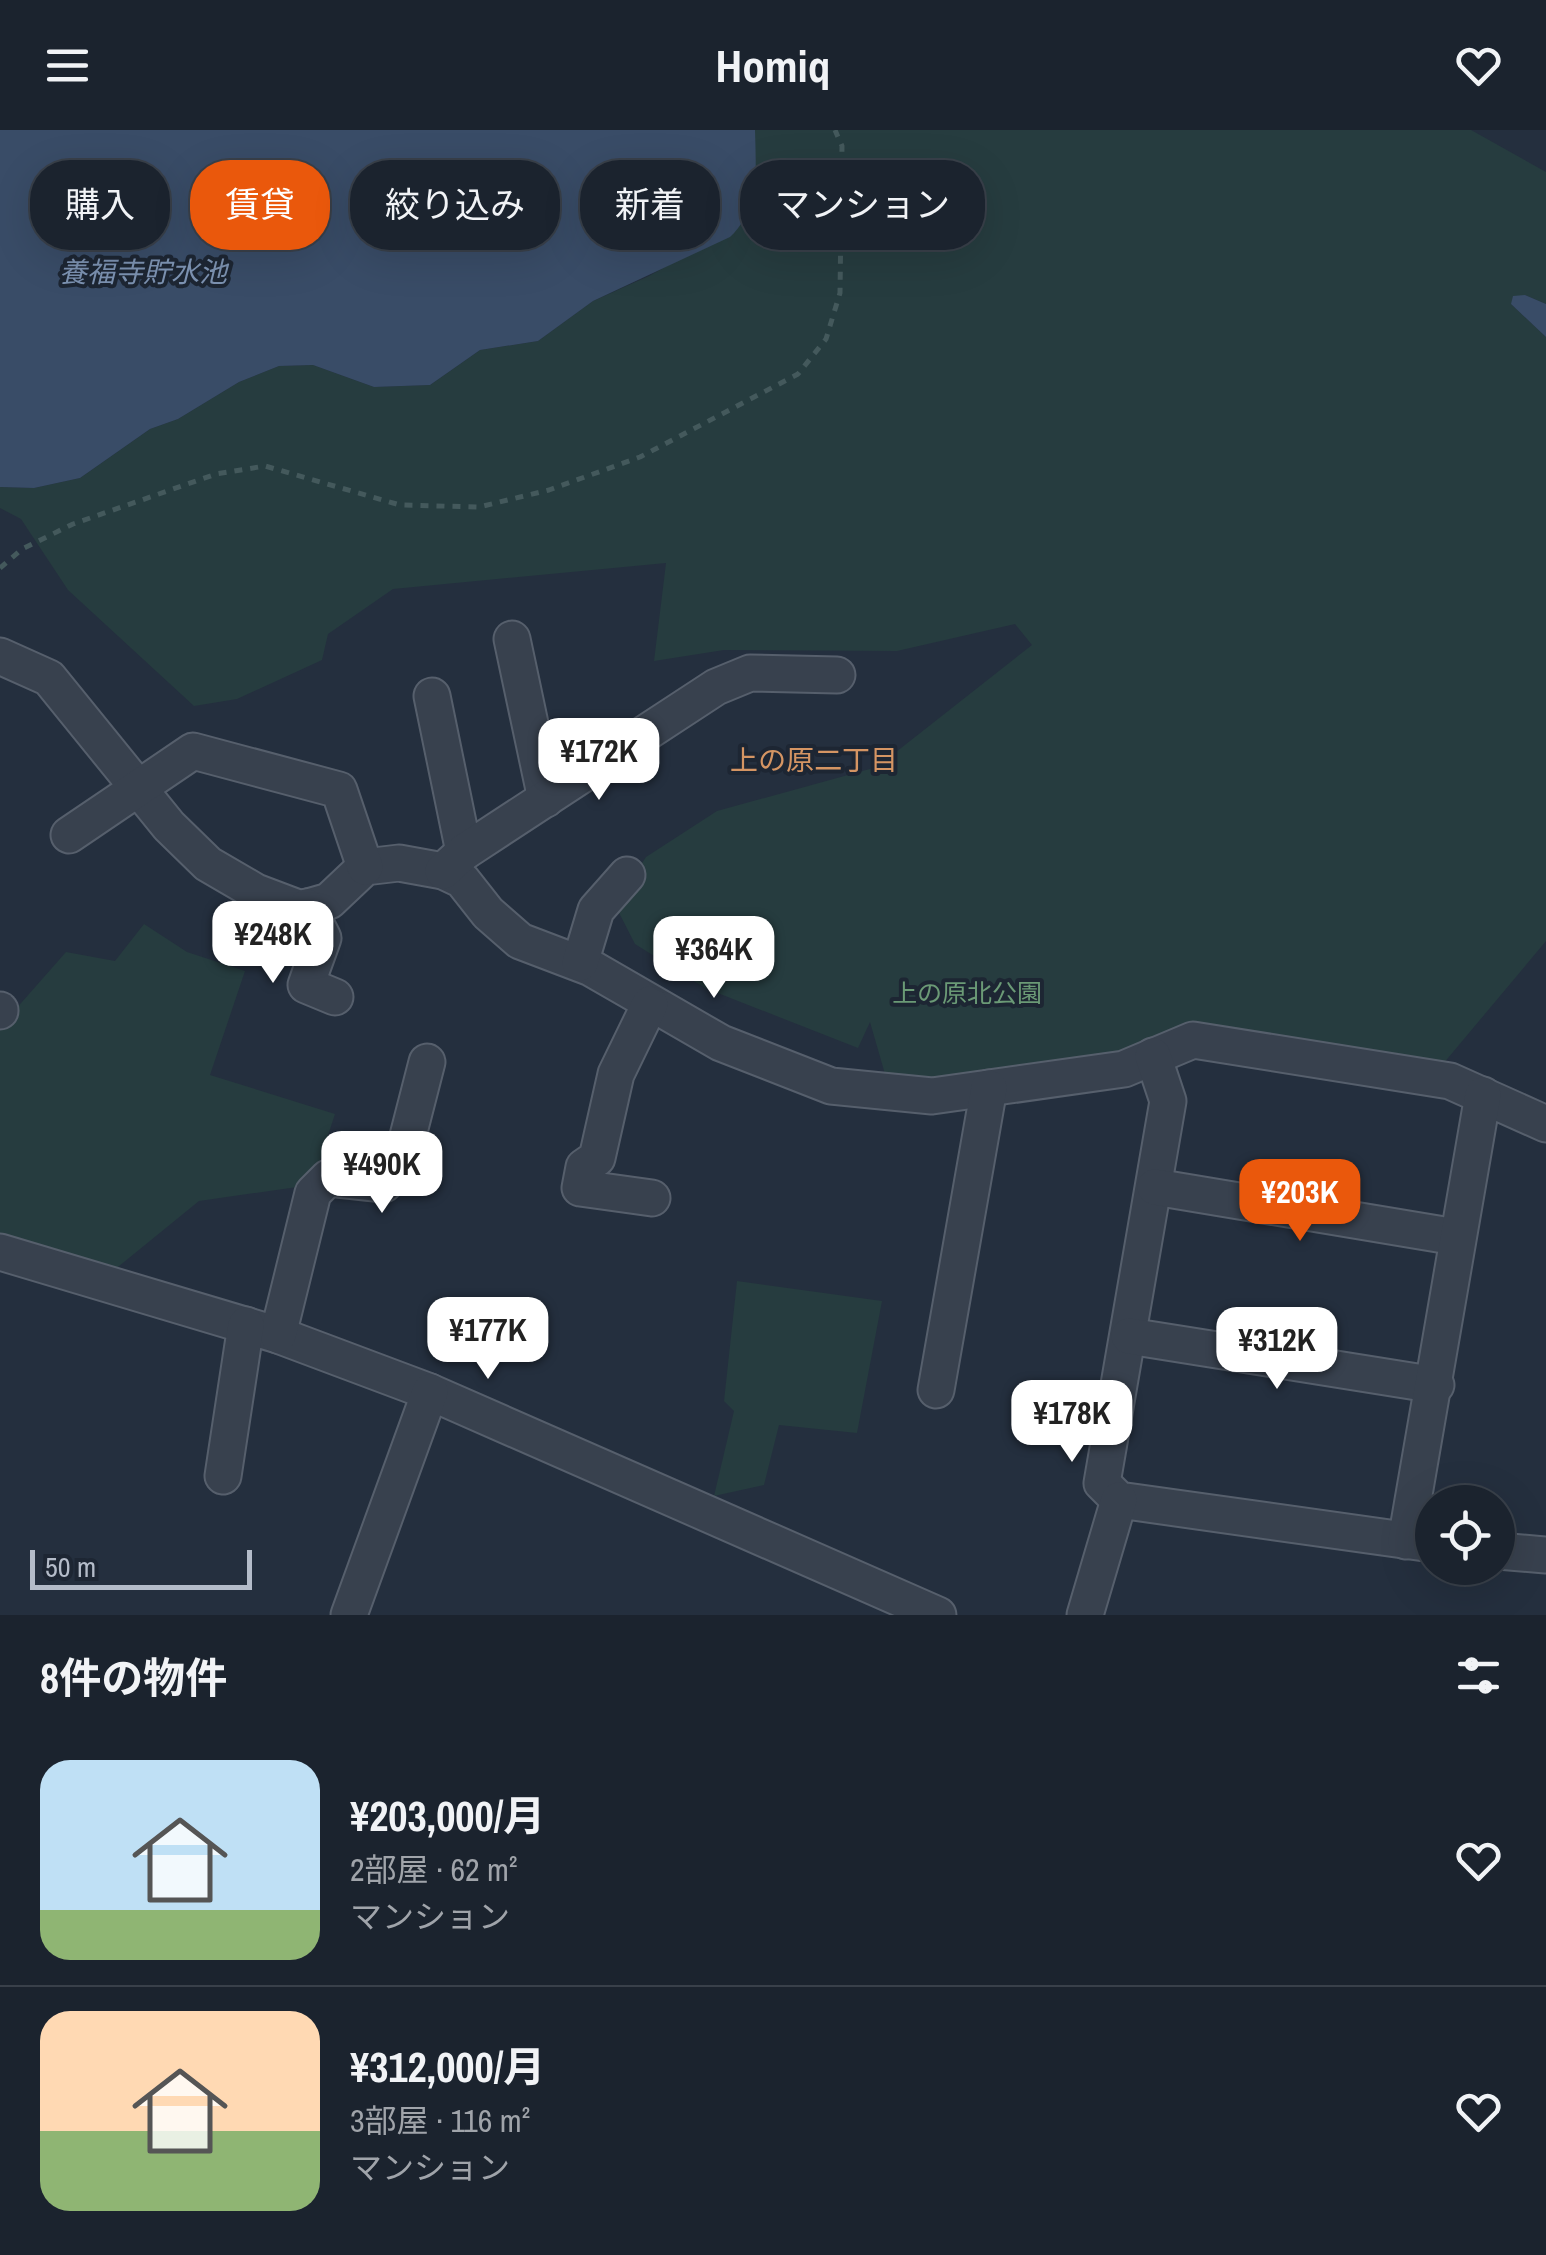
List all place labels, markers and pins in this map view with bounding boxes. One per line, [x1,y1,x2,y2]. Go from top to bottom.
pin: ¥172K [529,718,669,803]
pin: ¥248K [203,901,343,986]
pin: ¥364K [644,916,784,1001]
pin: ¥490K [312,1131,452,1216]
pin: ¥203K [1230,1159,1370,1244]
pin: ¥177K [418,1297,558,1382]
pin: ¥312K [1207,1307,1347,1392]
pin: ¥178K [1002,1380,1142,1465]

